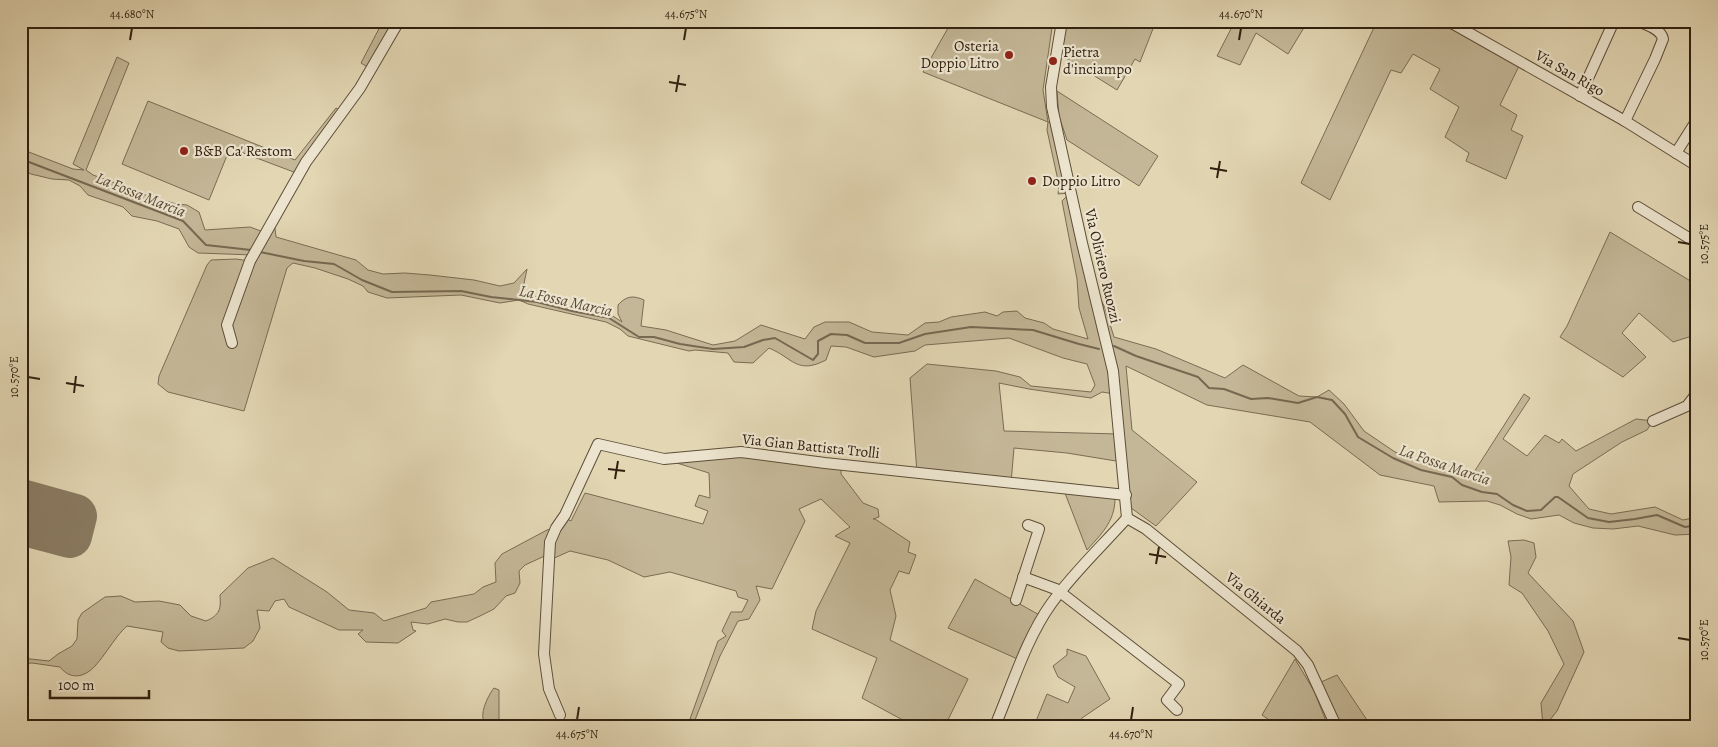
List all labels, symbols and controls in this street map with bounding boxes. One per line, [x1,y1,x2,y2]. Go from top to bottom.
text: 44.680°N [110,6,155,22]
text: 44.675°N [665,6,708,22]
text: 44.670°N [1219,6,1263,22]
place label: Osteria Doppio Litro [921,36,999,73]
place label: Pietra d'inciampo [1063,42,1132,79]
street label: Via San Rigo [1531,45,1608,101]
marker: Osteria Doppio Litro [1003,49,1015,61]
marker: Pietra d'inciampo [1047,55,1059,67]
place label: B&B Ca' Restom [194,141,293,161]
marker: B&B Ca' Restom [178,145,190,157]
water label: La Fossa Marcia [92,167,189,223]
place label: Doppio Litro [1042,171,1120,191]
marker: Doppio Litro [1026,175,1038,187]
street label: Via Oliviero Ruozzi [1080,206,1126,325]
text: 10.575°E [1696,224,1712,264]
water label: La Fossa Marcia [517,280,615,323]
text: 10.570°E [6,356,22,398]
street label: Via Gian Battista Trolli [740,429,881,463]
water label: La Fossa Marcia [1396,439,1494,491]
street label: Via Ghiarda [1221,567,1290,629]
text: 10.570°E [1696,619,1712,661]
scale bar [50,667,149,699]
text: 100 m [58,675,95,695]
text: 44.675°N [556,726,599,742]
text: 44.670°N [1109,726,1153,742]

